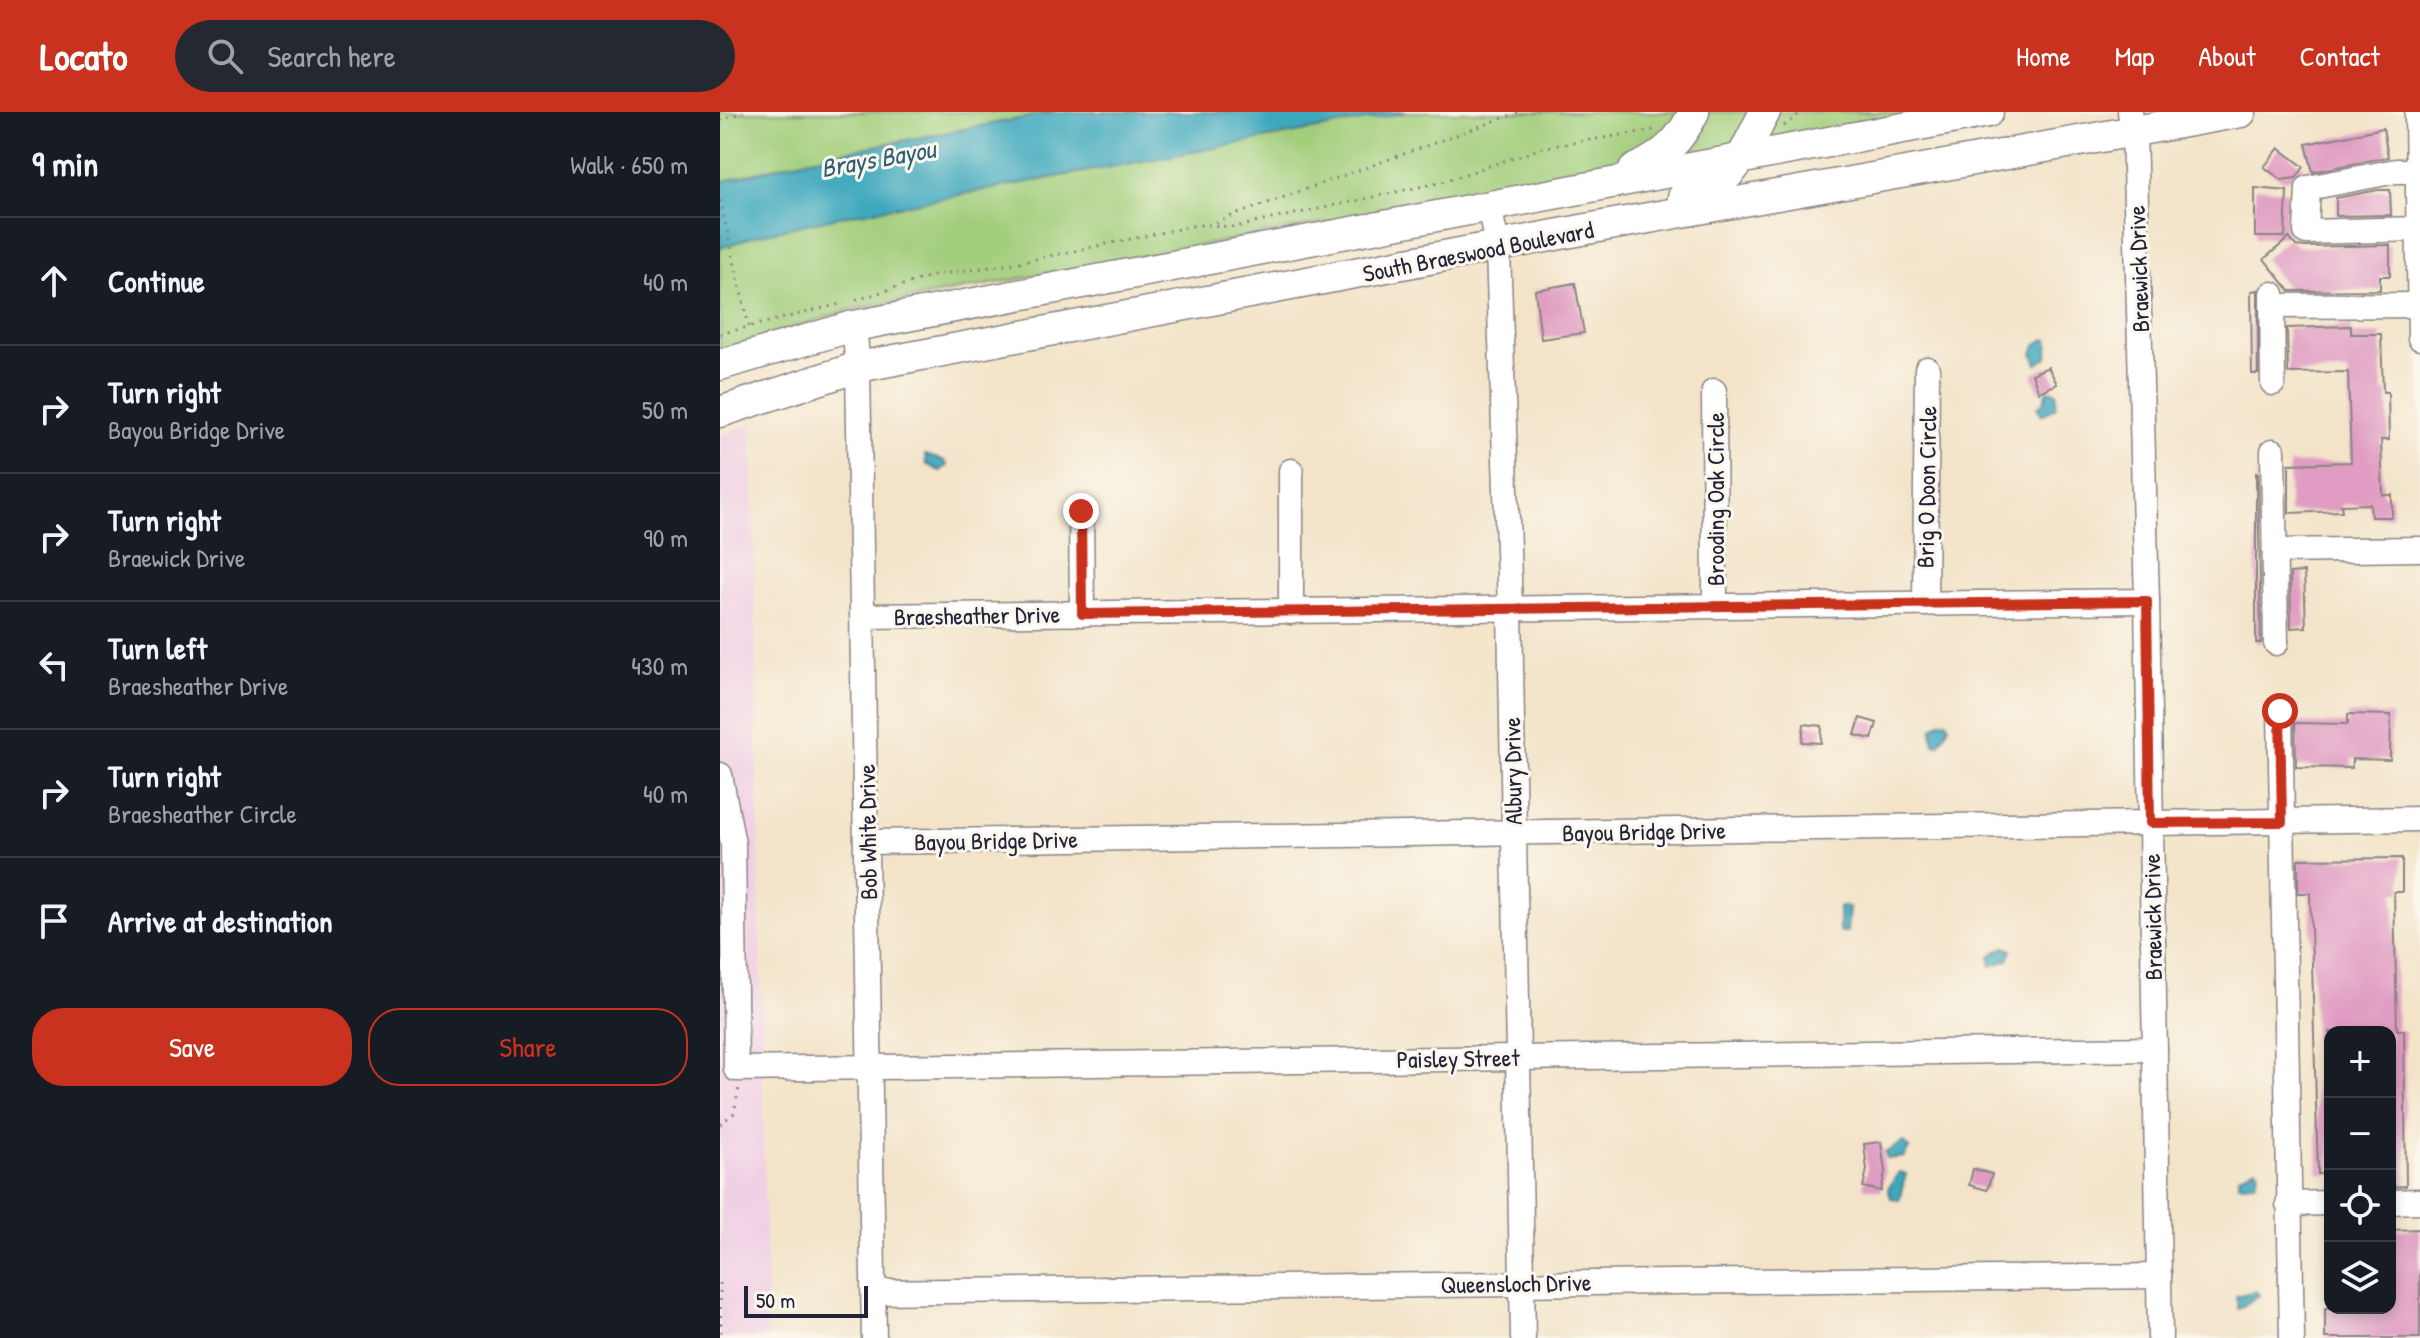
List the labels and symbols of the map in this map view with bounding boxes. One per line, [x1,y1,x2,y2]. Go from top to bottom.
water label: Brays Bayou [818,130,941,186]
street label: Braewick Drive [2120,205,2156,333]
street label: South Braeswood Boulevard [1360,213,1596,289]
street label: Brig O Doon Circle [1909,405,1943,568]
street label: Brooding Oak Circle [1699,412,1731,586]
route end [1063,493,1099,529]
street label: Braesheather Drive [893,598,1061,632]
route start [2262,693,2298,729]
street label: Albury Drive [1495,716,1529,825]
street label: Bob White Drive [850,763,884,900]
street label: Bayou Bridge Drive [1562,814,1727,848]
street label: Bayou Bridge Drive [914,823,1079,857]
street label: Braewick Drive [2135,853,2169,981]
street label: Paisley Street [1396,1041,1521,1075]
street label: Queensloch Drive [1440,1266,1592,1300]
scale bar [744,1282,868,1318]

